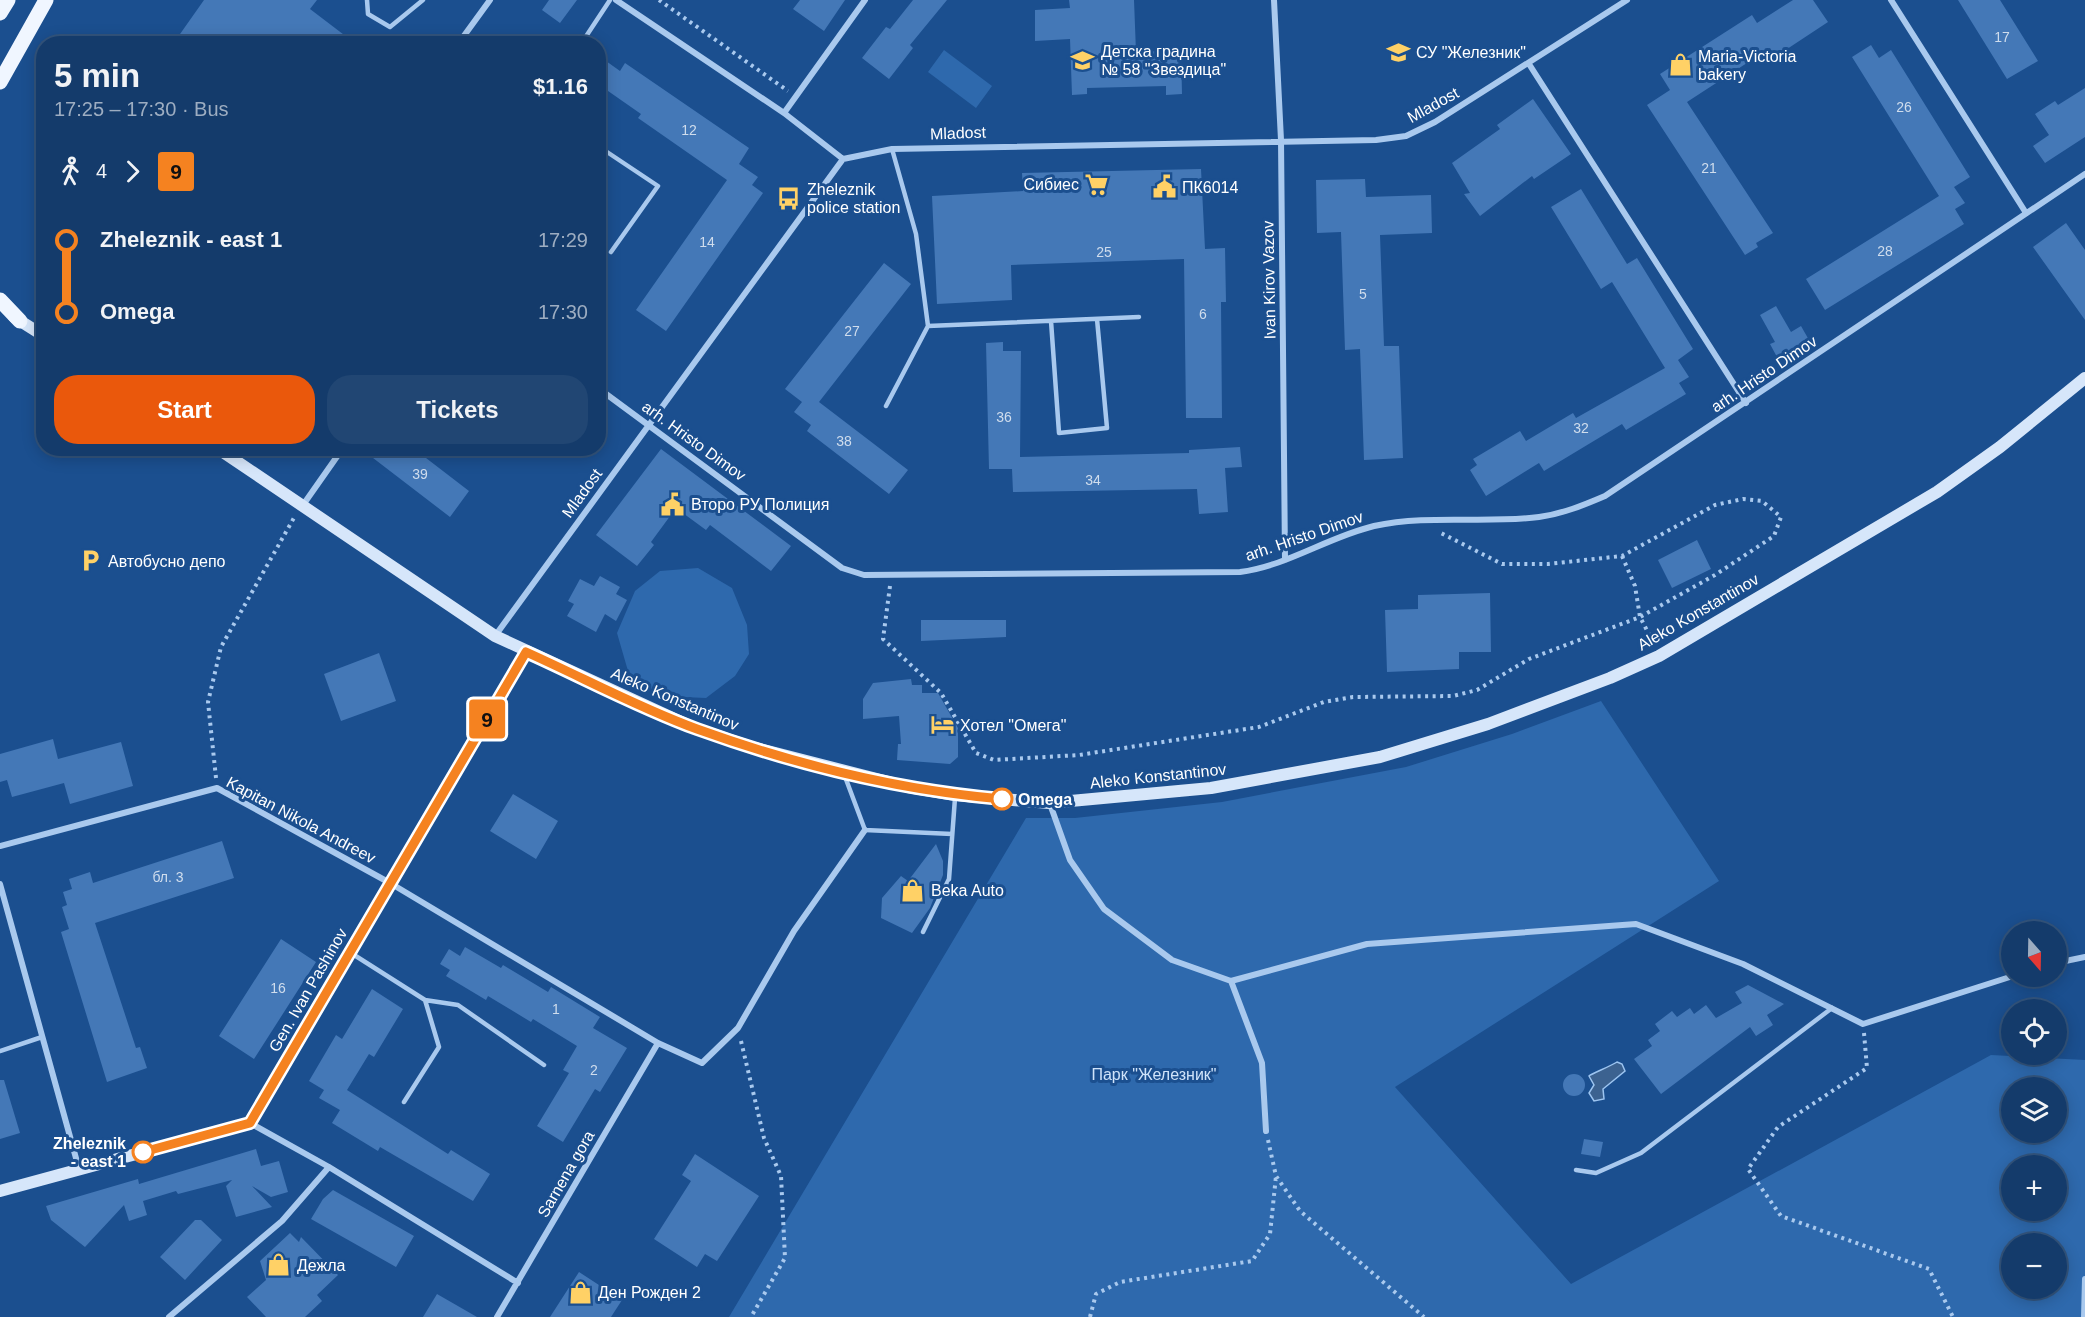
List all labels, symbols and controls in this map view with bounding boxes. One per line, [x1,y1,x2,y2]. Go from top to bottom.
house number: 17 [1994,29,2010,45]
school or university icon: СУ "Железник" [1385,39,1411,65]
place label: Детска градина № 58 "Звездица" [1101,43,1226,78]
place label: СУ "Железник" [1416,44,1526,61]
school or university icon: Детска градина № 58 "Звездица" [1070,47,1096,73]
place label: Maria-Victoria bakery [1698,48,1797,83]
shop icon: Maria-Victoria bakery [1667,52,1693,78]
text: 5 min [54,57,140,94]
text: $1.16 [533,74,588,99]
street label: Mladost [1404,84,1462,126]
text: 17:25 – 17:30 · Bus [54,98,229,120]
house number: 26 [1896,99,1912,115]
house number: 12 [681,122,697,138]
street label: Mladost [930,124,987,142]
icon: walk [54,155,87,188]
icon: forward [116,155,149,188]
text: 4 [96,160,107,182]
text: 9 [170,160,182,183]
house number: 21 [1701,160,1717,176]
supermarket icon: Сибиес [1084,171,1110,197]
public building icon: ПК6014 [1151,174,1177,200]
place label: Сибиес [1024,176,1079,193]
place label: ПК6014 [1182,179,1239,196]
place label: Zheleznik police station [807,181,900,216]
bus stop icon: Zheleznik police station [776,185,802,211]
street label: Ivan Kirov Vazov [1259,220,1279,340]
text: Zheleznik - east 1 [100,227,282,252]
text: 17:29 [538,229,588,251]
house number: 14 [699,234,715,250]
house number: 28 [1877,243,1893,259]
house number: 25 [1096,244,1112,260]
house number: 5 [1359,286,1367,302]
text: Omega [100,299,175,324]
text: 17:30 [538,301,588,323]
house number: 6 [1199,306,1207,322]
house number: 27 [844,323,860,339]
street label: arh. Hristo Dimov [1708,332,1820,416]
button: Start [54,375,315,444]
button: Tickets [327,375,588,444]
street label: arh. Hristo Dimov [639,398,749,484]
house number: 36 [996,409,1012,425]
house number: 32 [1573,420,1589,436]
house number: 38 [836,433,852,449]
street label: Mladost [559,465,606,521]
house number: 39 [412,466,428,482]
house number: 34 [1085,472,1101,488]
public building icon: Второ РУ Полиция [660,491,686,517]
place label: Второ РУ Полиция [691,496,829,513]
street label: arh. Hristo Dimov [1243,508,1365,564]
parking icon: Автобусно депо [77,548,103,574]
place label: Автобусно депо [108,553,226,570]
street label: Aleko Konstantinov [1634,570,1762,654]
street label: Aleko Konstantinov [609,664,741,734]
line badge: 9 [468,700,506,738]
text: 9 [481,708,493,731]
hotel icon: Хотел "Омега" [929,712,955,738]
place label: Хотел "Омега" [960,717,1066,734]
street label: Aleko Konstantinov [1089,760,1227,792]
street label: Kapitan Nikola Andreev [224,773,378,867]
marker: Omega [991,788,1013,810]
place label: Omega [1018,791,1072,808]
house number: бл. 3 [152,869,184,885]
shop icon: Beka Auto [900,877,926,903]
place label: Beka Auto [931,882,1004,899]
north arrow [2001,921,2067,987]
map controls [2001,921,2067,1299]
street label: Gen. Ivan Pashinov [266,925,350,1055]
house number: 16 [270,980,286,996]
button: locate [2001,999,2067,1065]
house number: 1 [552,1001,560,1017]
house number: 2 [590,1062,598,1078]
park label: Парк "Железник" [1091,1066,1217,1083]
button: layers [2001,1077,2067,1143]
street label: Sarnena gora [534,1128,598,1220]
place label: Zheleznik - east 1 [53,1135,126,1170]
marker: Zheleznik - east 1 [132,1141,154,1163]
button: + [2001,1155,2067,1221]
button: − [2001,1233,2067,1299]
shop icon: Дежла [266,1252,292,1278]
place label: Дежла [297,1257,346,1274]
shop icon: Ден Рожден 2 [567,1279,593,1305]
place label: Ден Рожден 2 [598,1284,701,1301]

